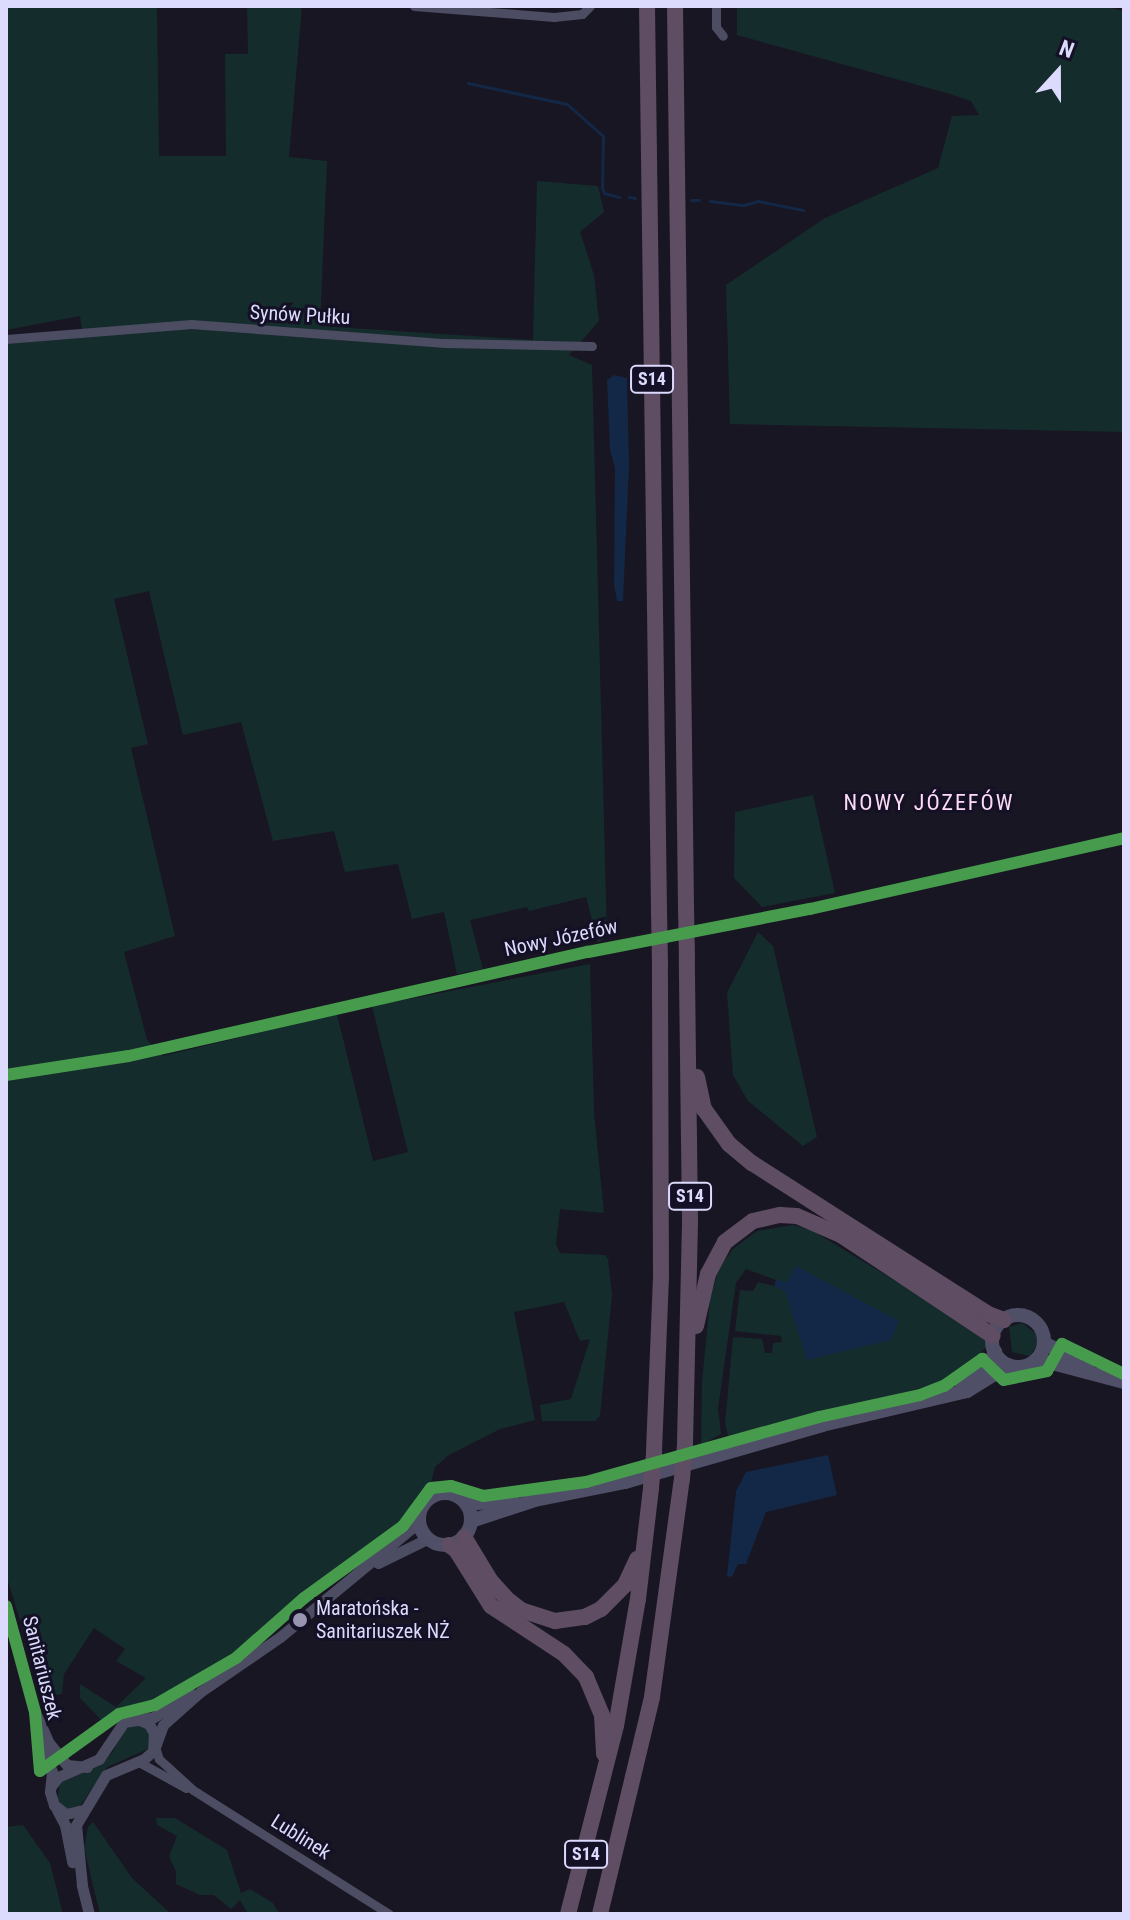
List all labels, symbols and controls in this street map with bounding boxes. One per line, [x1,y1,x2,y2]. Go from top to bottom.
north arrow [1018,32,1098,112]
text: N [1056,35,1078,63]
street label: Synów Pułku [249,300,351,330]
road number: S14 [630,365,674,393]
district label: NOWY JÓZEFÓW [844,790,1014,816]
street label: Nowy Józefów [502,914,620,962]
road number: S14 [668,1182,712,1210]
place label: Maratońska - Sanitariuszek NŻ [316,1596,450,1643]
marker: Maratońska - Sanitariuszek NŻ [291,1611,309,1629]
street label: Sanitariuszek [18,1614,66,1722]
street label: Lublinek [267,1809,335,1865]
road number: S14 [564,1840,608,1868]

